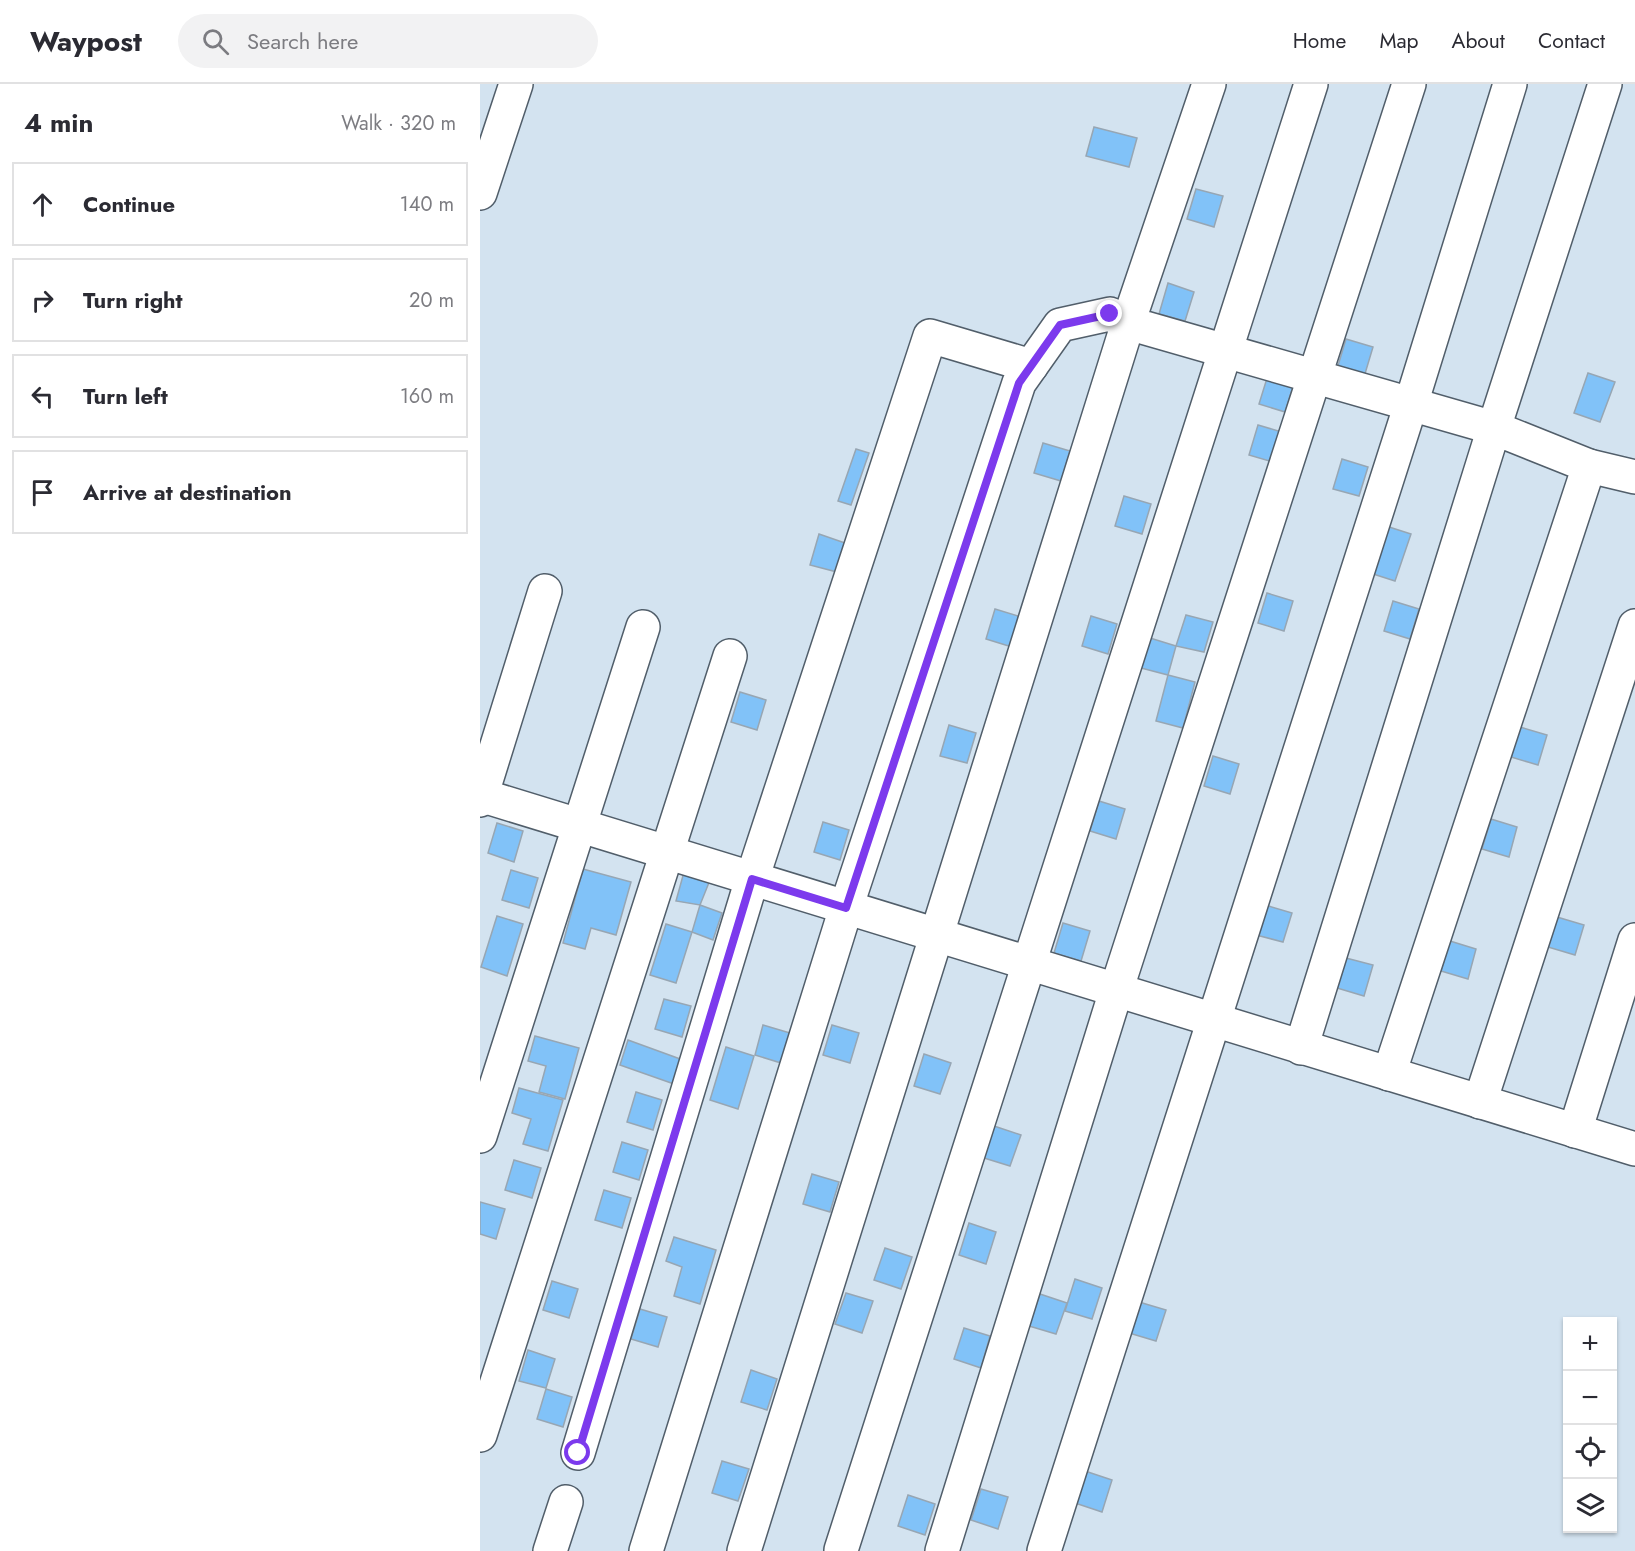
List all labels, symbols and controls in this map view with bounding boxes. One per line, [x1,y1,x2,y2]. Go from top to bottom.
search box [178,14,598,68]
text: Waypost [30,21,142,62]
icon: search [199,25,232,58]
text: Search here [247,25,358,57]
text: Home [1293,26,1346,56]
text: Map [1379,26,1419,56]
text: About [1452,26,1505,56]
text: Contact [1538,26,1605,56]
text: 4 min [24,104,93,142]
text: Walk · 320 m [341,109,456,138]
icon: ahead [26,188,59,221]
text: Continue [83,188,175,220]
text: 140 m [400,190,454,219]
icon: right [26,284,59,317]
text: Turn right [83,284,183,316]
text: 20 m [409,286,454,315]
route end [1096,300,1122,326]
icon: left [26,380,59,413]
text: Turn left [83,380,168,412]
text: 160 m [400,382,454,411]
icon: arrive [26,476,59,509]
text: Arrive at destination [83,476,292,508]
map controls [1563,1317,1617,1533]
button: + [1563,1317,1617,1371]
button: − [1563,1371,1617,1425]
button: locate [1563,1425,1617,1479]
route start [564,1439,590,1465]
button: layers [1563,1479,1617,1533]

